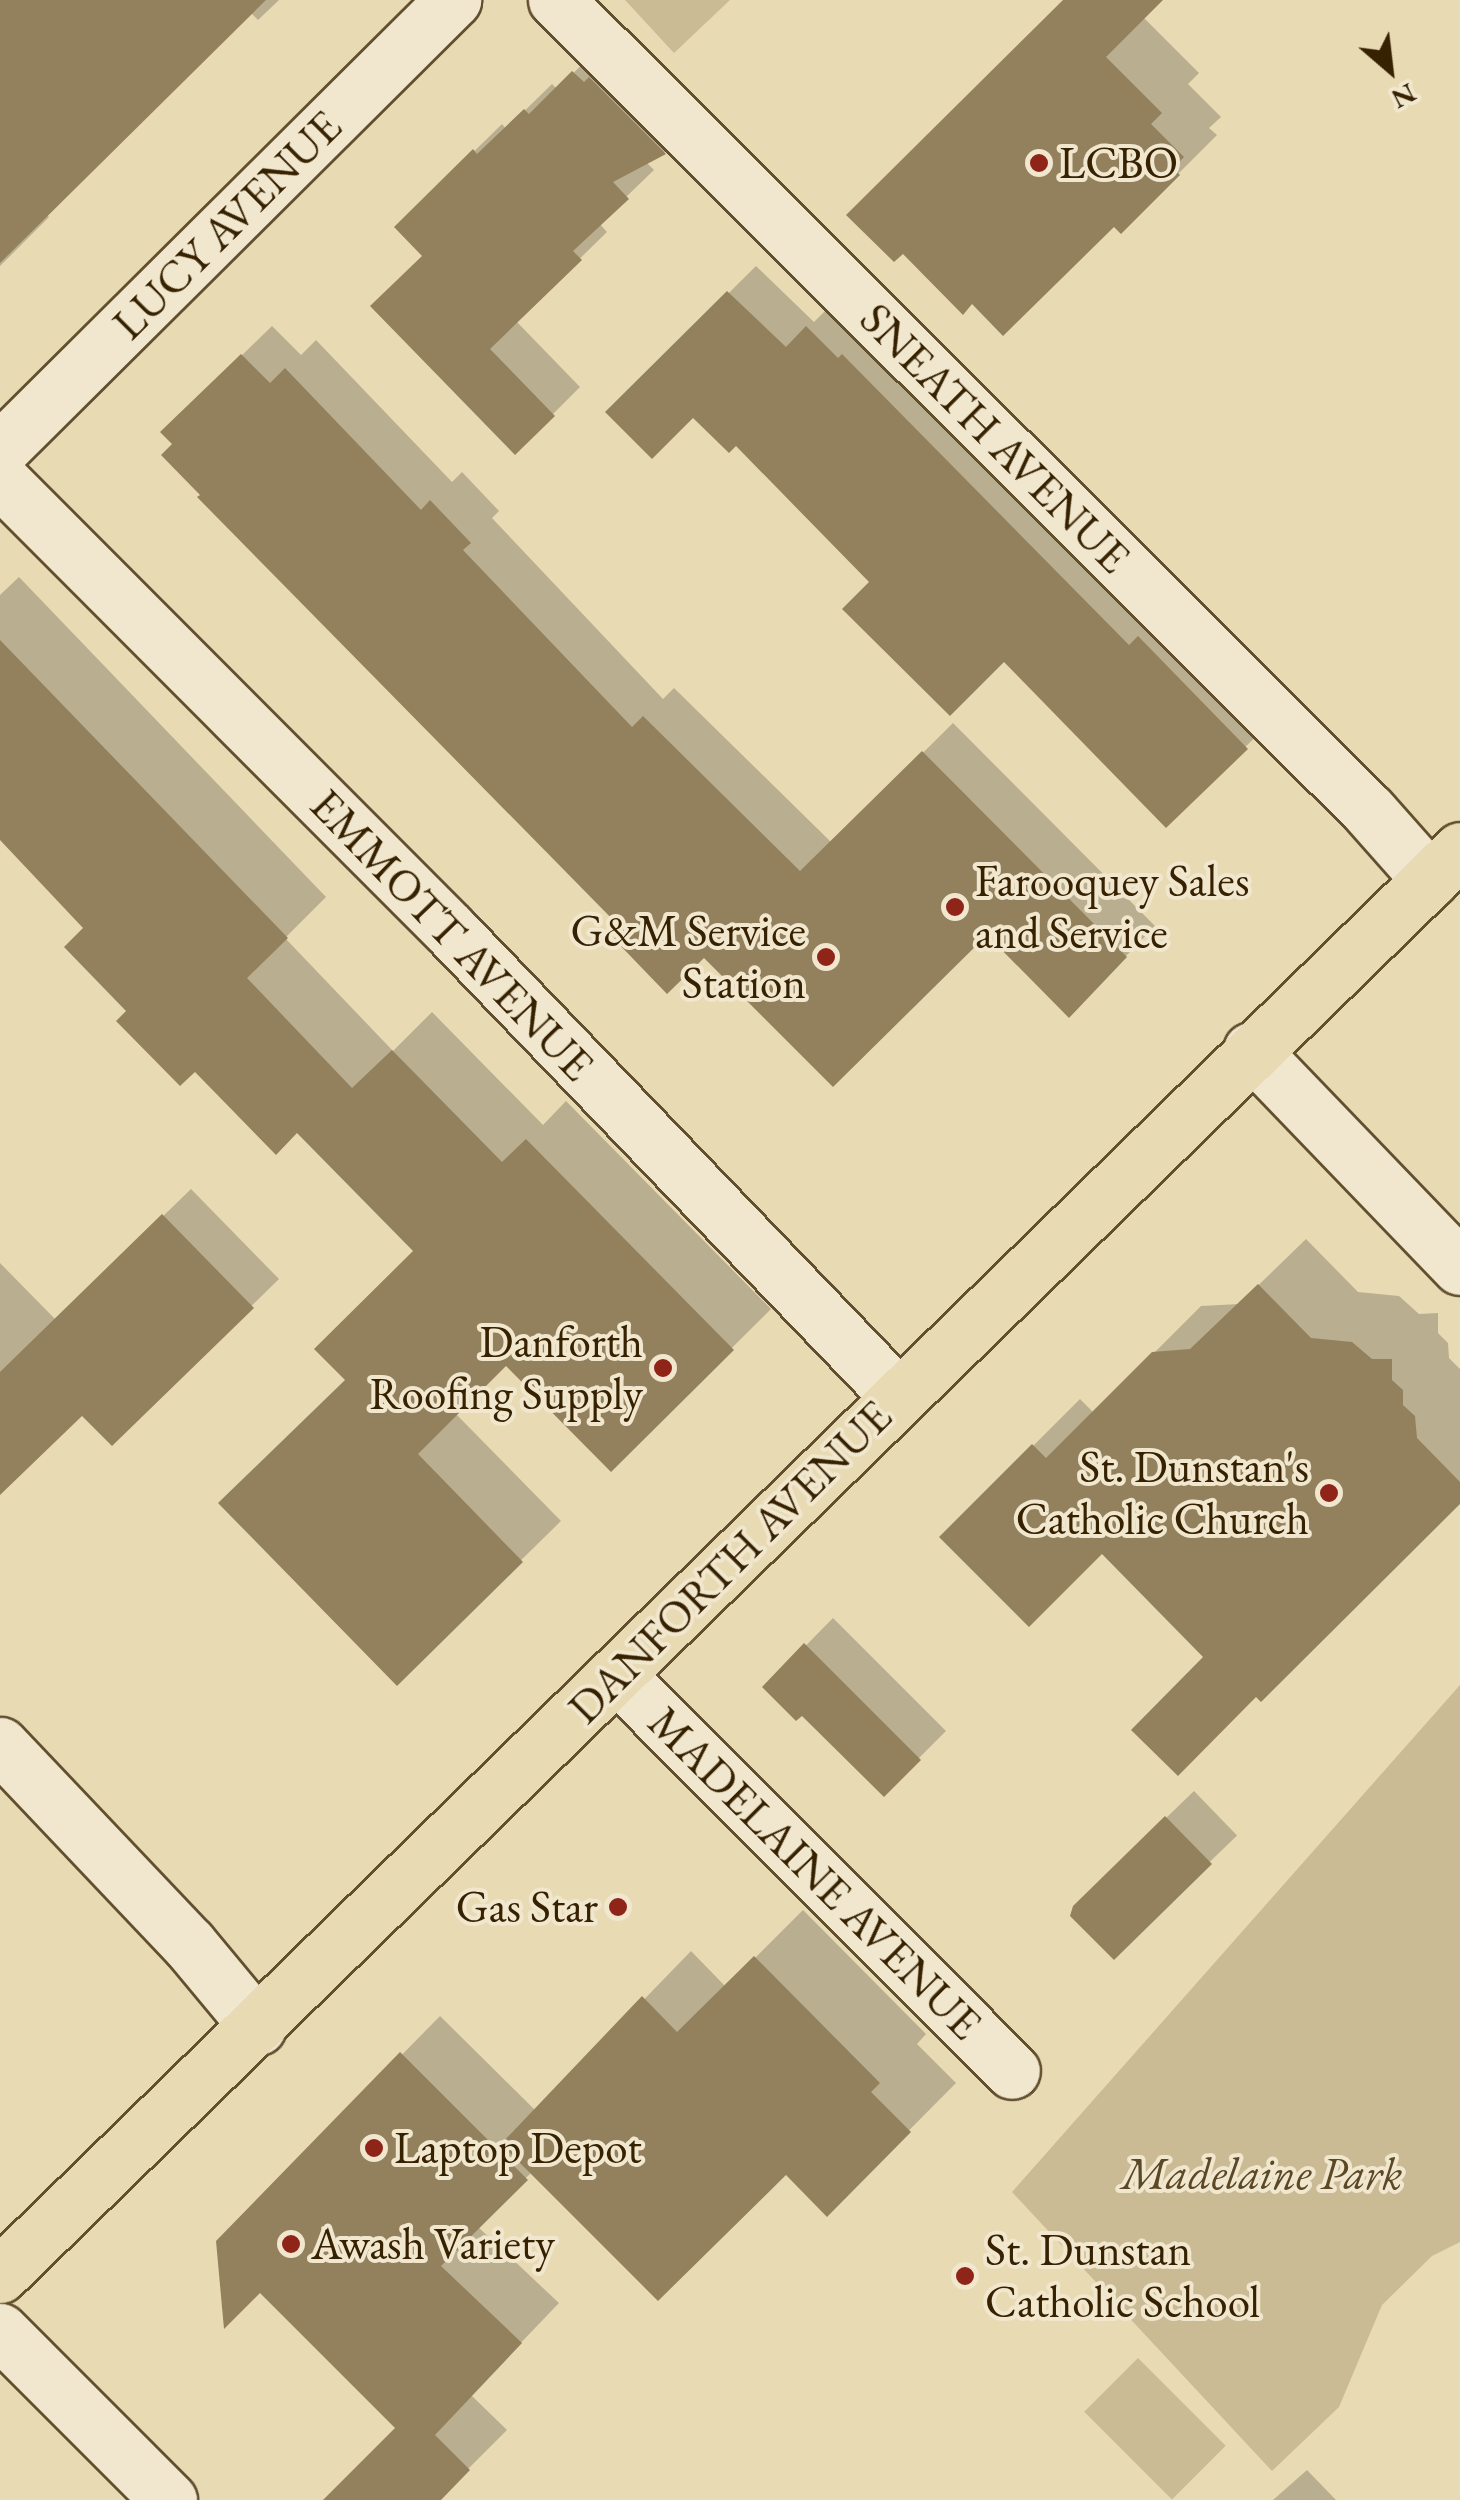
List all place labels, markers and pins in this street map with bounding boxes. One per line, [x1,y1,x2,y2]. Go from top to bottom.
place label: LCBO [1059,136,1178,190]
marker: LCBO [1028,152,1050,174]
place label: Farooquey Sales and Service [975,854,1249,960]
marker: Farooquey Sales and Service [944,896,966,918]
place label: G&M Service Station [570,904,806,1010]
marker: G&M Service Station [815,946,837,968]
place label: Danforth Roofing Supply [370,1315,643,1421]
marker: Danforth Roofing Supply [652,1357,674,1379]
place label: St. Dunstan's Catholic Church [1016,1440,1309,1546]
marker: St. Dunstan's Catholic Church [1318,1482,1340,1504]
place label: Gas Star [456,1880,598,1934]
marker: Gas Star [607,1896,629,1918]
place label: Laptop Depot [394,2121,642,2175]
marker: Laptop Depot [363,2137,385,2159]
place label: Awash Variety [311,2217,555,2271]
place label: St. Dunstan Catholic School [985,2223,1260,2329]
marker: Awash Variety [280,2233,302,2255]
marker: St. Dunstan Catholic School [954,2265,976,2287]

